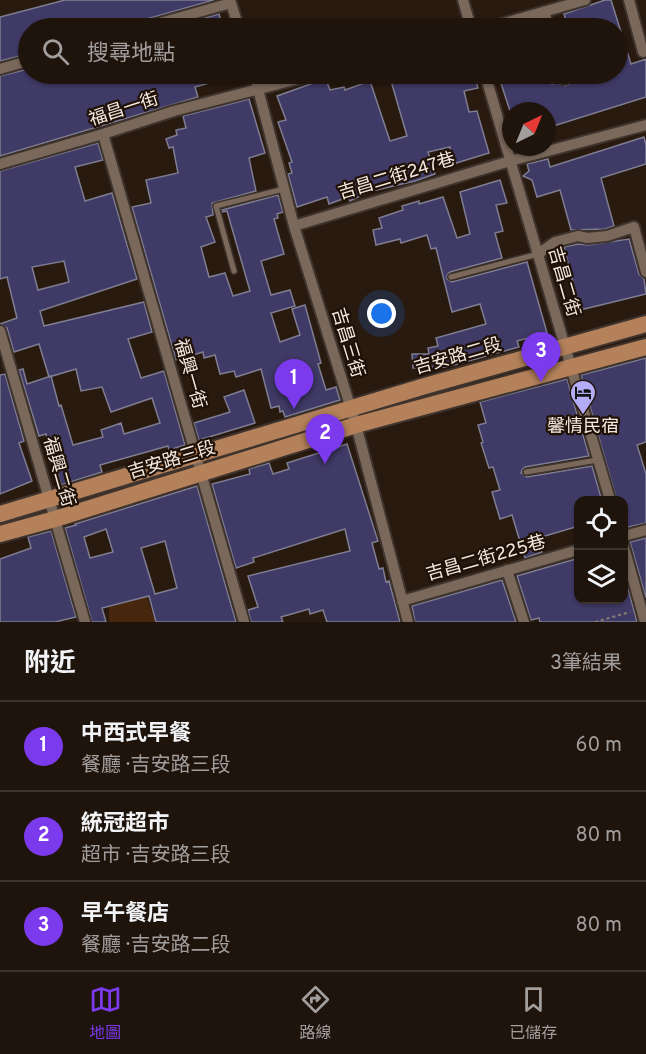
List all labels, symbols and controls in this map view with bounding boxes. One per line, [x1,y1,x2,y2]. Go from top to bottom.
search box [18,18,628,84]
icon: search [39,35,72,68]
text: 搜尋地點 [87,41,175,68]
street label: 福昌一街 [86,88,162,132]
north arrow [502,102,556,156]
street label: 吉昌二街247巷 [336,148,458,206]
street label: 吉昌二街 [542,244,584,320]
your location [367,299,396,328]
street label: 吉昌三街 [325,305,369,381]
pin: 3 [522,332,560,382]
street label: 吉安路二段 [412,334,504,380]
street label: 福興一街 [168,336,210,412]
pin: 1 [274,360,314,409]
hotel icon: 馨情民宿 [568,378,598,416]
pin: 2 [306,414,344,464]
place label: 馨情民宿 [547,416,619,439]
street label: 福興二街 [37,434,79,510]
street label: 吉安路三段 [126,437,218,485]
map controls [574,496,628,604]
button: locate [574,496,628,550]
street label: 吉昌二街225巷 [424,531,548,587]
button: layers [574,550,628,604]
text: 附近 [24,648,76,681]
text: 3筆結果 [550,651,622,677]
text: 中西式早餐 [81,721,191,748]
text: 1 [40,733,48,759]
text: 60 m [576,733,622,759]
text: 餐廳 · 吉安路三段 [81,753,230,779]
text: 統冠超市 [81,811,169,838]
text: 2 [37,823,50,849]
text: 80 m [576,823,622,849]
text: 超市 · 吉安路三段 [81,843,230,869]
text: 早午餐店 [81,901,169,928]
text: 3 [38,913,50,939]
text: 80 m [576,913,622,939]
text: 餐廳 · 吉安路二段 [81,933,230,959]
tab: 地圖 [89,983,122,1044]
tab: 路線 [299,983,332,1044]
tab: 已儲存 [509,983,557,1044]

